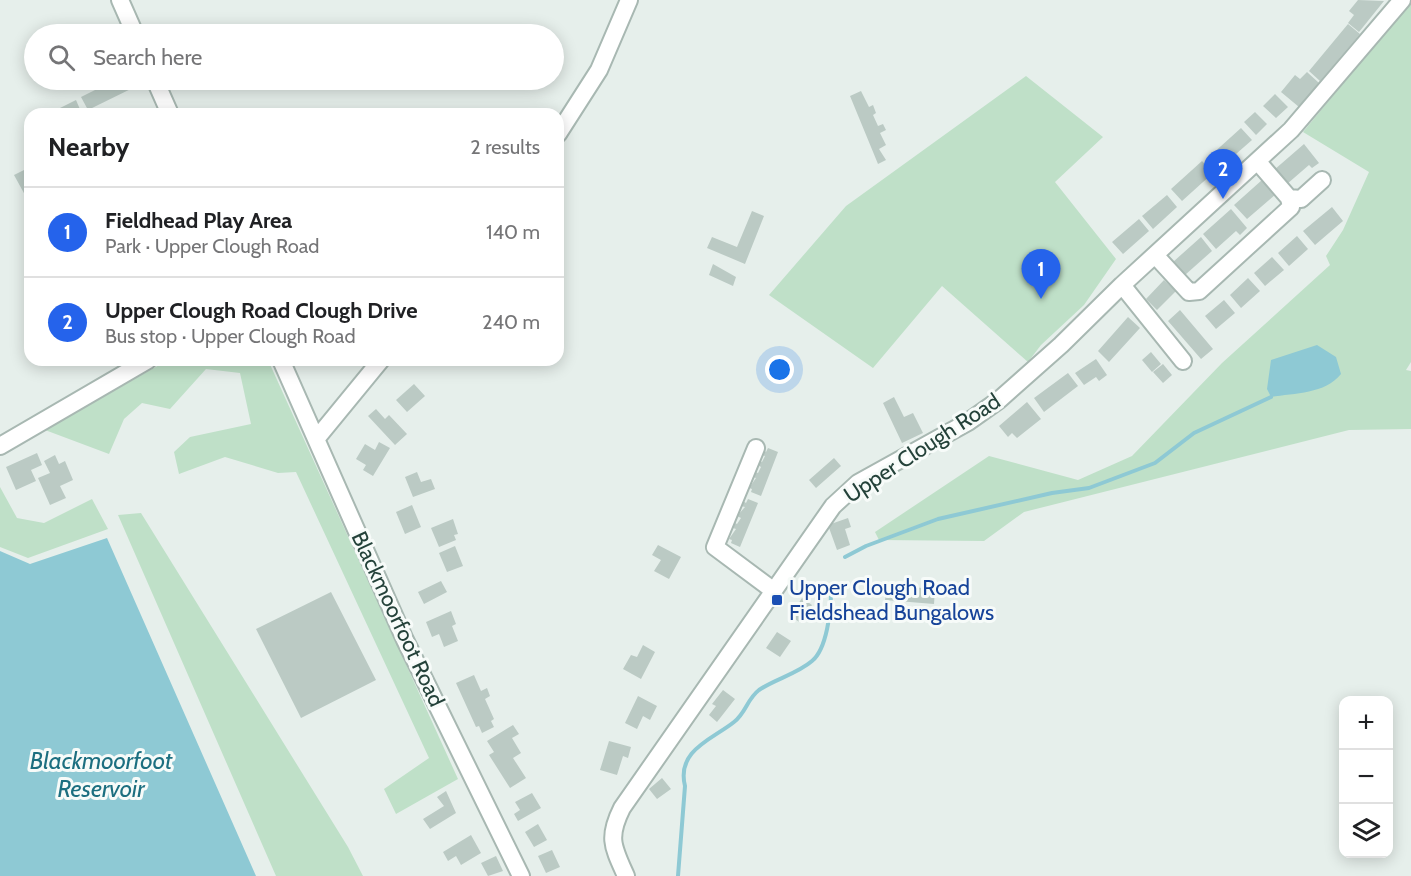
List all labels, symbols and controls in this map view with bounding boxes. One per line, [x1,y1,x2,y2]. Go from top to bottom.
search box [24,24,564,90]
icon: search [45,41,78,74]
text: Search here [93,44,202,71]
text: Nearby [48,131,129,163]
text: 2 results [470,135,540,159]
pin: 2 [1204,150,1242,199]
text: Fieldhead Play Area [105,207,292,234]
text: 1 [64,220,71,244]
text: 140 m [486,220,540,244]
text: Park · Upper Clough Road [105,234,319,258]
pin: 1 [1022,250,1060,299]
text: Upper Clough Road Clough Drive [105,297,417,324]
text: 2 [62,310,73,334]
text: 240 m [482,310,540,334]
text: Bus stop · Upper Clough Road [105,324,356,348]
your location [765,355,794,384]
street label: Upper Clough Road [839,387,1005,509]
street label: Blackmoorfoot Road [346,527,450,711]
place label: Upper Clough Road Fieldshead Bungalows [789,574,994,626]
marker: Upper Clough Road Fieldshead Bungalows [770,593,784,607]
map controls [1339,696,1393,858]
button: + [1339,696,1393,750]
water label: Blackmoorfoot Reservoir [30,746,173,803]
button: − [1339,750,1393,804]
button: layers [1339,804,1393,858]

